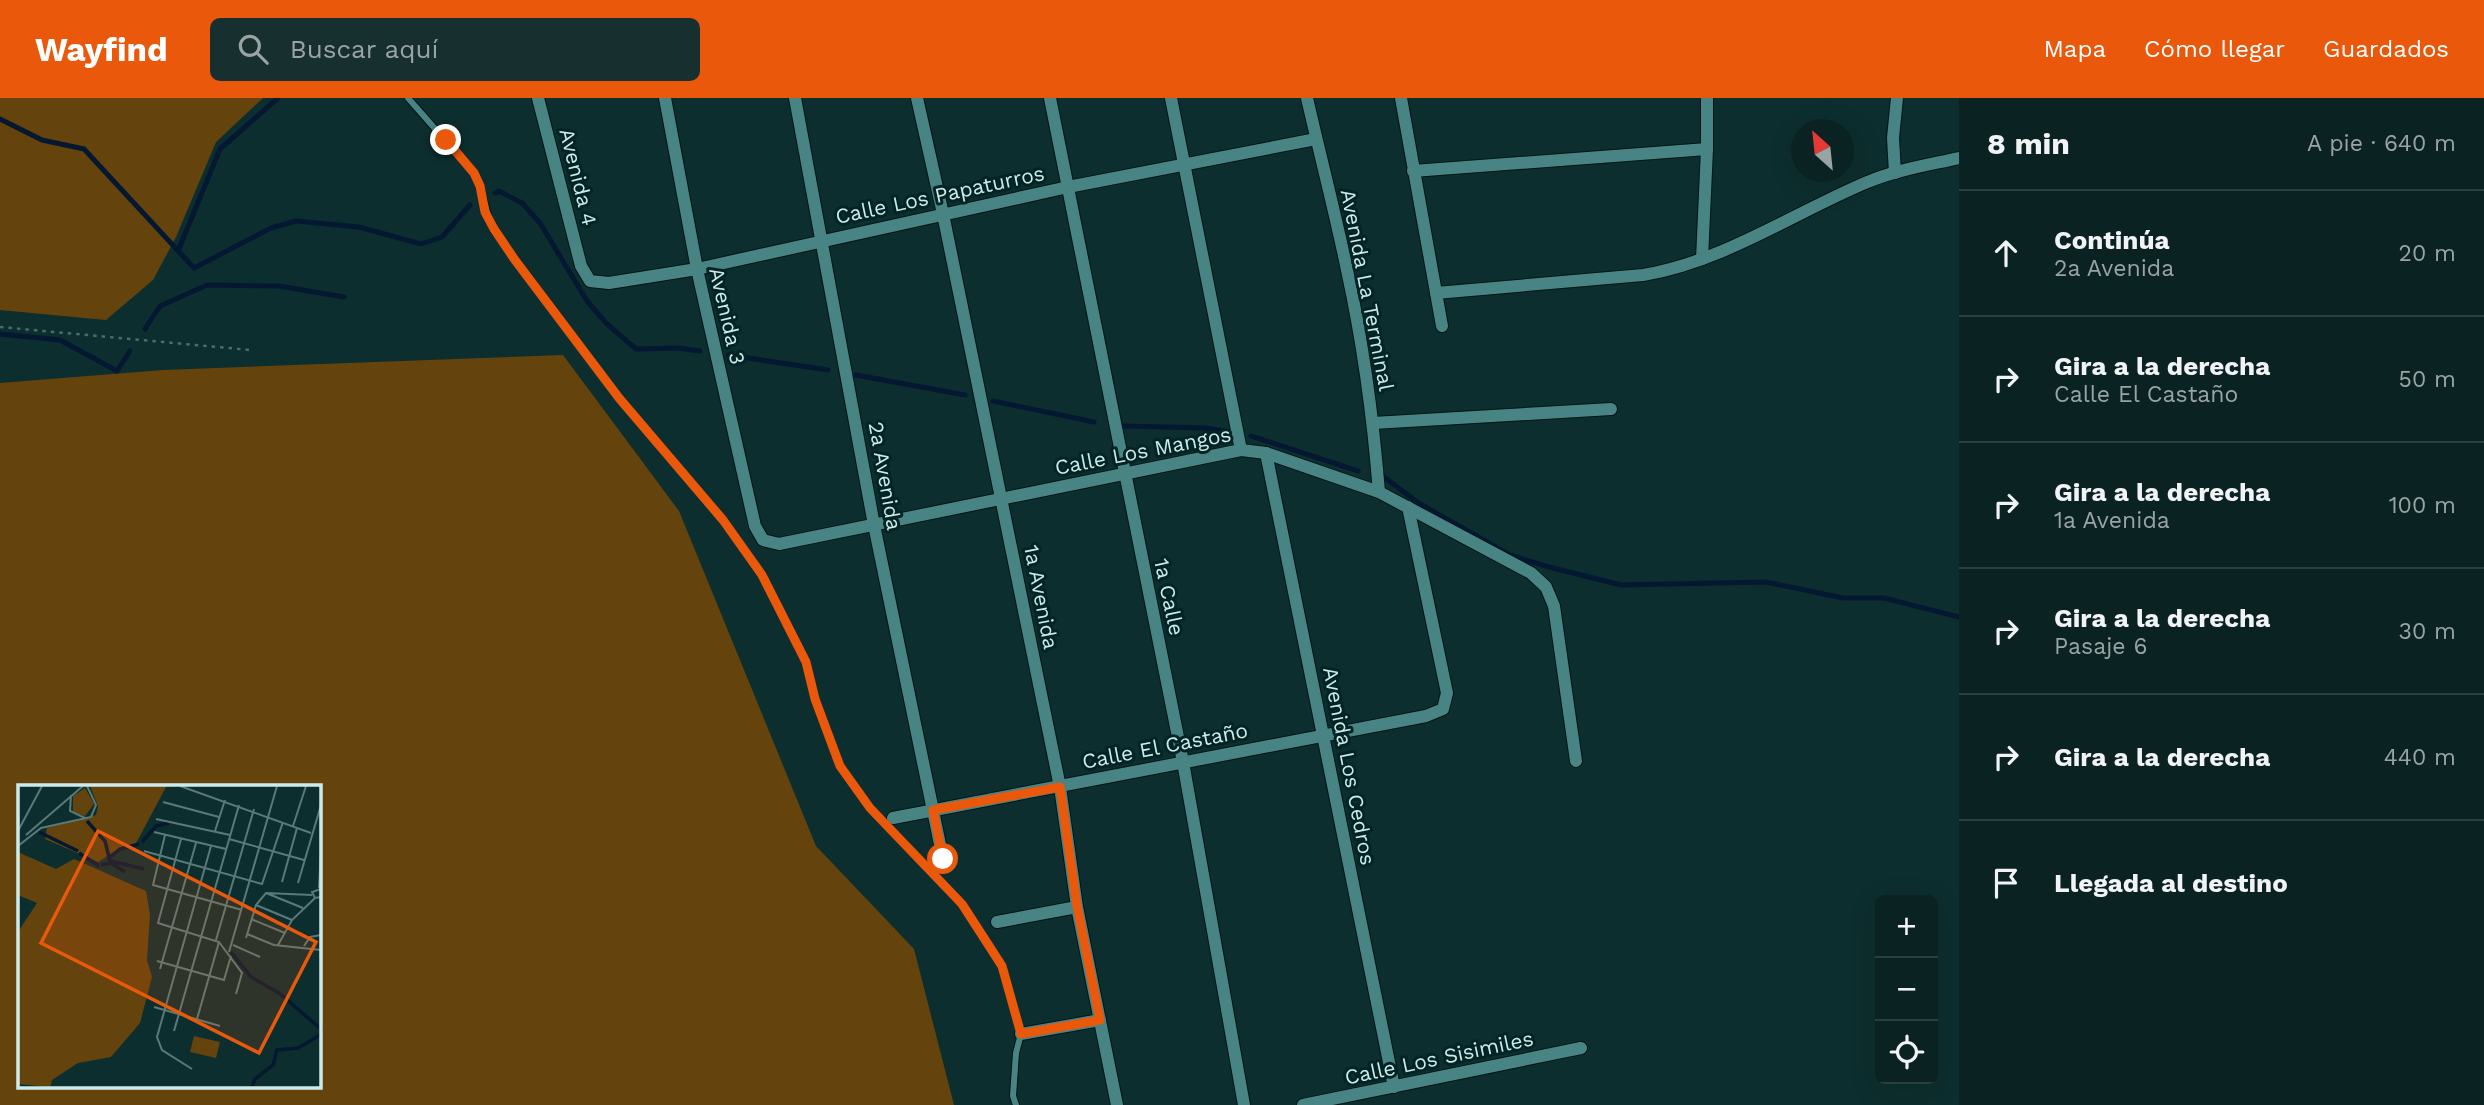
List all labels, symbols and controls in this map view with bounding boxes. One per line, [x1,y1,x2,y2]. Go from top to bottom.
search box [210,18,700,81]
text: Wayfind [35,30,168,69]
icon: search [234,30,272,68]
text: Buscar aquí [290,34,439,64]
text: Mapa [2044,35,2106,63]
text: Cómo llegar [2144,35,2285,63]
text: Guardados [2323,35,2449,63]
north arrow [1791,119,1854,182]
route end [430,124,461,155]
street label: Avenida 4 [554,126,603,228]
text: 8 min [1987,126,2070,161]
text: A pie · 640 m [2307,130,2456,157]
street label: Calle Los Papaturros [833,160,1047,229]
street label: Avenida La Terminal [1336,187,1399,393]
text: Continúa [2054,225,2170,255]
icon: ahead [1987,234,2025,272]
text: 20 m [2399,240,2456,267]
text: 2a Avenida [2054,255,2174,282]
street label: Avenida 3 [704,265,751,367]
text: Gira a la derecha [2054,351,2270,381]
icon: right [1987,360,2025,398]
text: 50 m [2399,366,2456,393]
text: Calle El Castaño [2054,381,2238,408]
street label: 2a Avenida [864,420,907,532]
street label: Calle Los Mangos [1053,421,1233,480]
text: Gira a la derecha [2054,477,2270,507]
icon: right [1987,486,2025,524]
text: 100 m [2389,492,2456,519]
text: 1a Avenida [2054,507,2170,534]
street label: 1a Avenida [1019,543,1064,651]
street label: 1a Calle [1149,556,1190,638]
text: Gira a la derecha [2054,603,2270,633]
icon: right [1987,612,2025,650]
text: 30 m [2399,618,2456,645]
text: Pasaje 6 [2054,633,2147,660]
street label: Avenida Los Cedros [1318,665,1381,867]
street label: Calle El Castaño [1080,717,1250,774]
icon: right [1987,738,2025,776]
text: Gira a la derecha [2054,742,2270,772]
text: 440 m [2384,744,2456,771]
inset map [18,785,320,1088]
route start [927,843,958,874]
icon: arrive [1987,864,2025,902]
text: Llegada al destino [2054,868,2288,898]
map controls [1875,895,1938,1084]
button: + [1875,895,1938,958]
button: − [1875,958,1938,1021]
button: locate [1875,1021,1938,1084]
street label: Calle Los Sisimiles [1342,1025,1536,1090]

